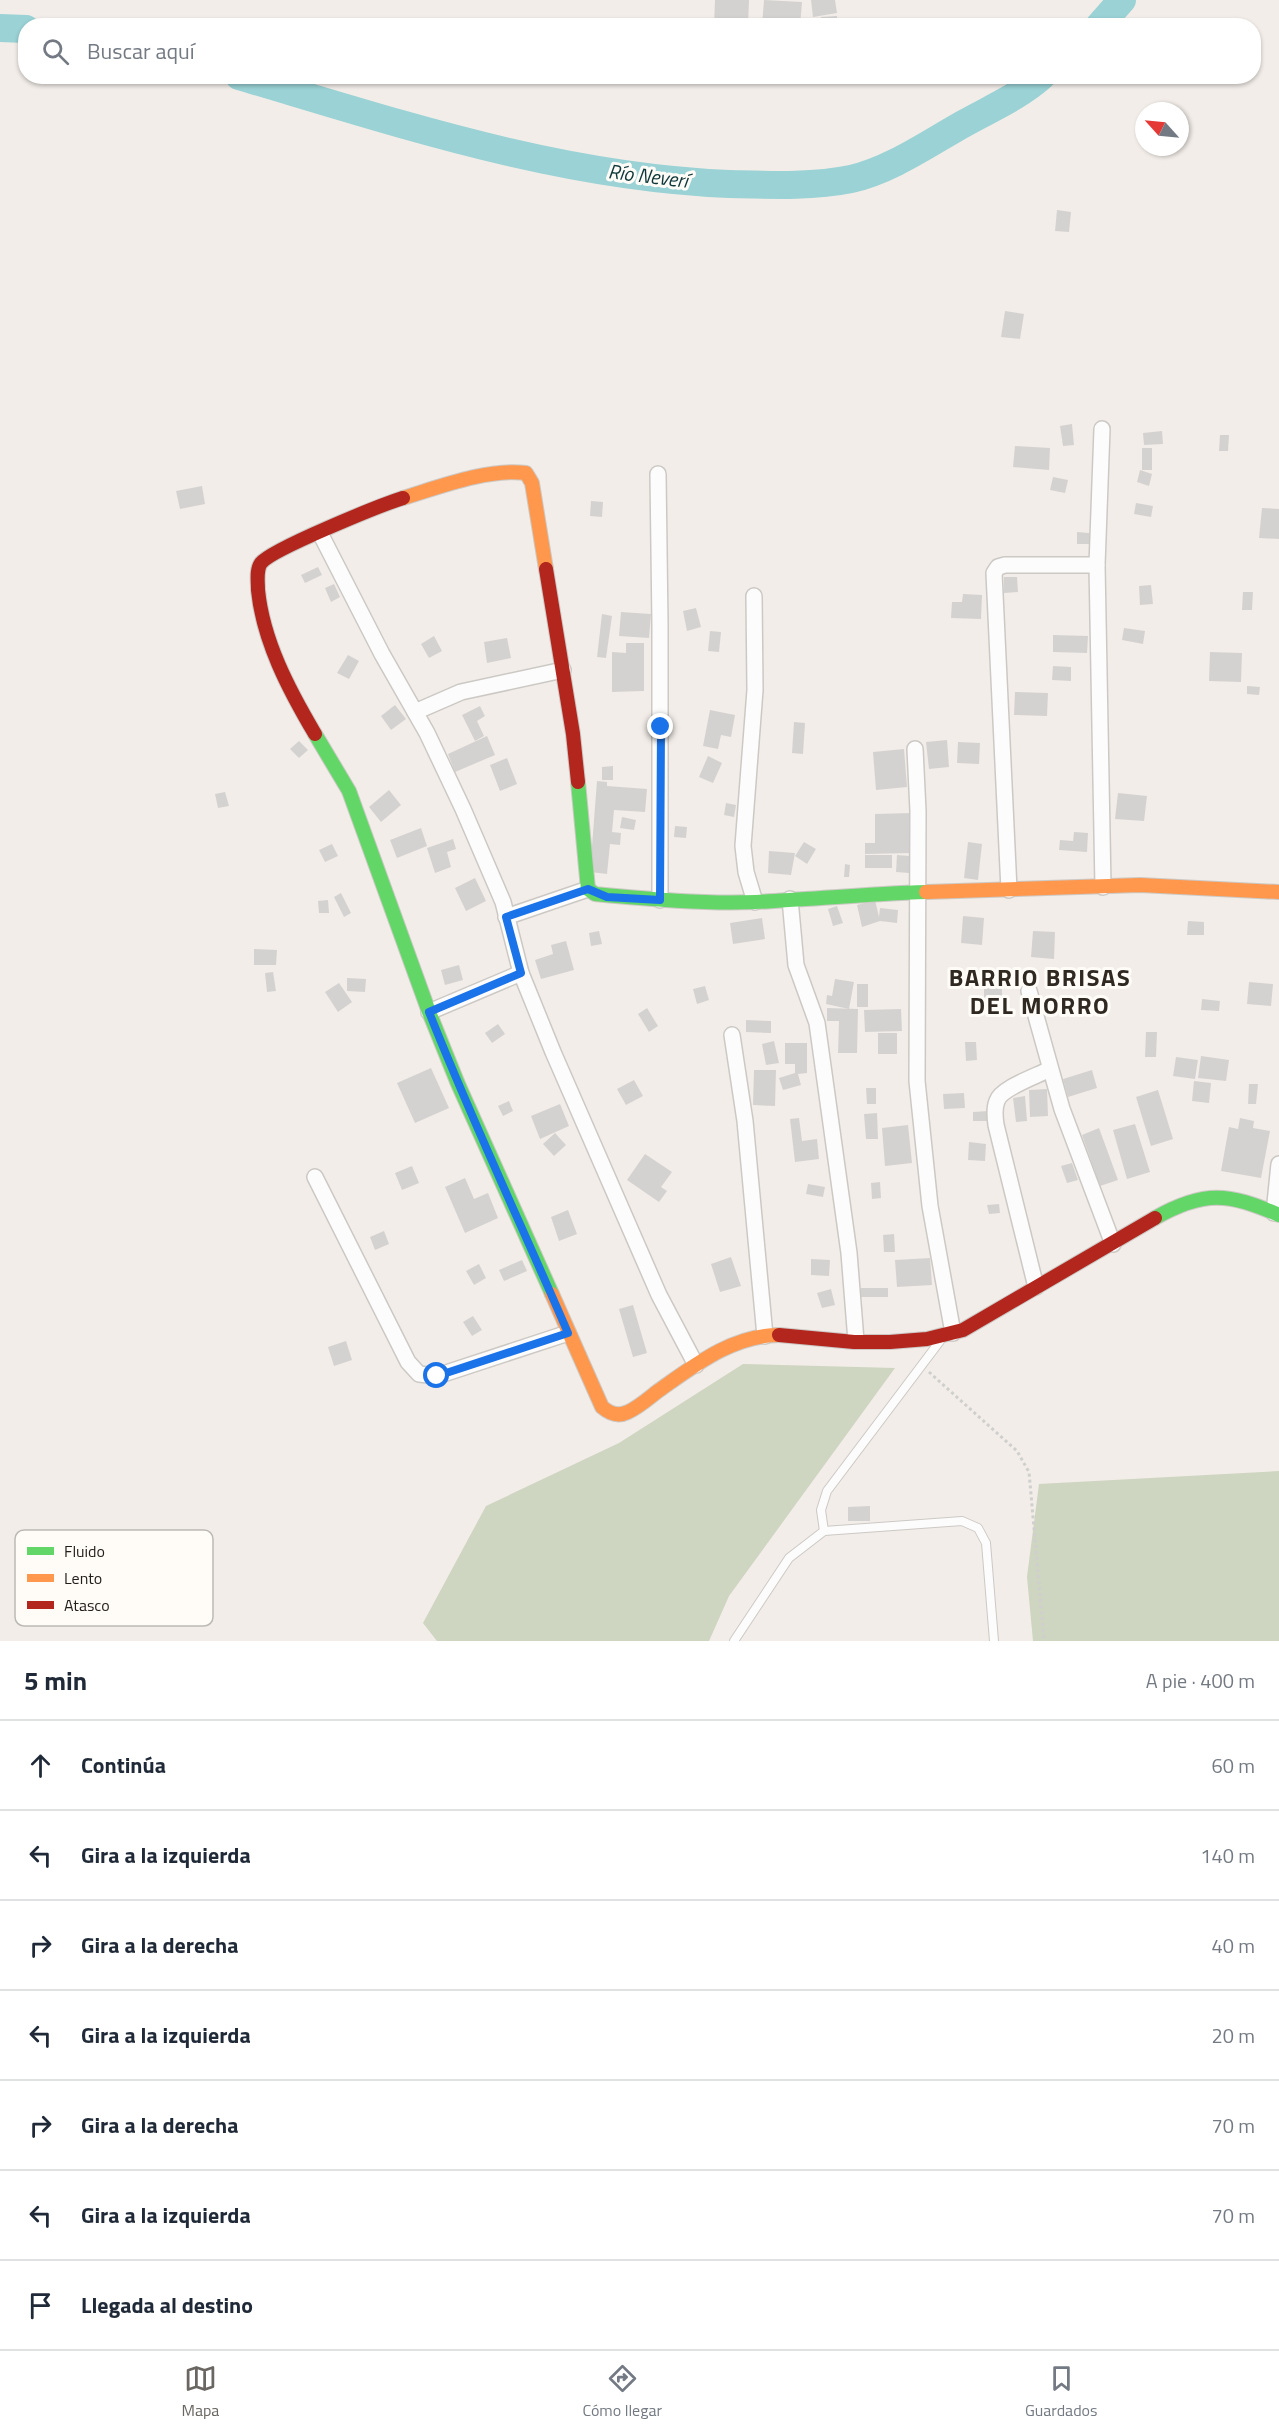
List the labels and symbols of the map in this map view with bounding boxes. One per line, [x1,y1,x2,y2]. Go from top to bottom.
north arrow [1135,102,1189,156]
water label: Río Neverí [607,155,694,196]
route end [647,713,673,739]
district label: BARRIO BRISAS DEL MORRO [949,959,1131,1023]
route start [423,1362,449,1388]
legend [15,1530,213,1626]
text: Fluido [64,1539,105,1563]
text: Lento [64,1566,102,1590]
text: Atasco [64,1593,110,1617]

